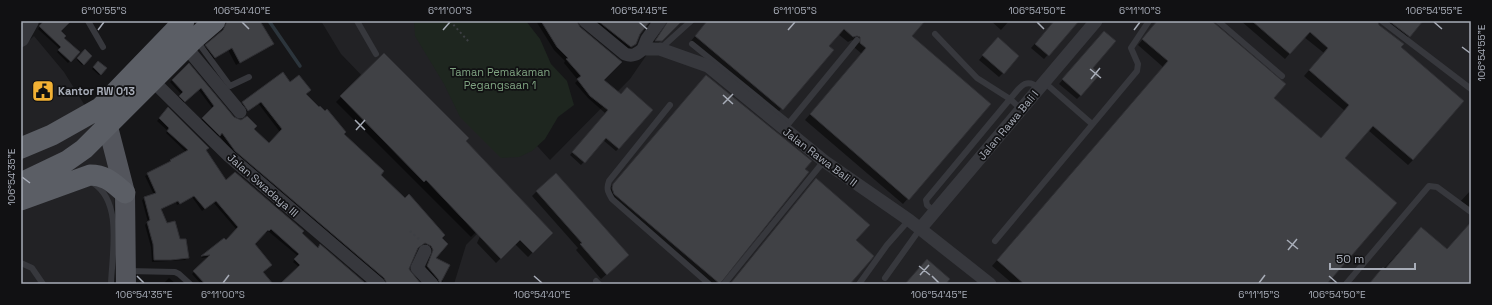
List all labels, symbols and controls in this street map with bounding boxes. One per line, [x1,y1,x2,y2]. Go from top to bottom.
text: 6°10'55"S [81,4,127,17]
text: 106°54'40"E [213,4,271,17]
text: 6°11'00"S [428,4,472,17]
text: 106°54'45"E [611,4,668,17]
text: 6°11'05"S [773,4,817,17]
text: 106°54'50"E [1008,4,1066,17]
text: 6°11'10"S [1119,4,1161,17]
text: 106°54'55"E [1406,4,1463,17]
text: 106°54'55"E [1475,24,1488,81]
park label: Taman Pemakaman Pegangsaan 1 [450,65,550,92]
public building icon: Kantor RW 013 [30,78,56,104]
place label: Kantor RW 013 [58,84,135,98]
street label: Jalan Rawa Bali I [975,87,1041,163]
street label: Jalan Rawa Bali II [780,125,860,189]
text: 106°54'35"E [5,148,18,205]
street label: Jalan Swadaya III [224,150,302,220]
scale bar [1330,245,1415,271]
text: 50 m [1336,251,1364,267]
text: 106°54'35"E [116,288,173,301]
text: 6°11'00"S [201,288,245,301]
text: 106°54'40"E [513,288,571,301]
text: 106°54'45"E [911,288,968,301]
text: 6°11'15"S [1238,288,1280,301]
text: 106°54'50"E [1308,288,1366,301]

